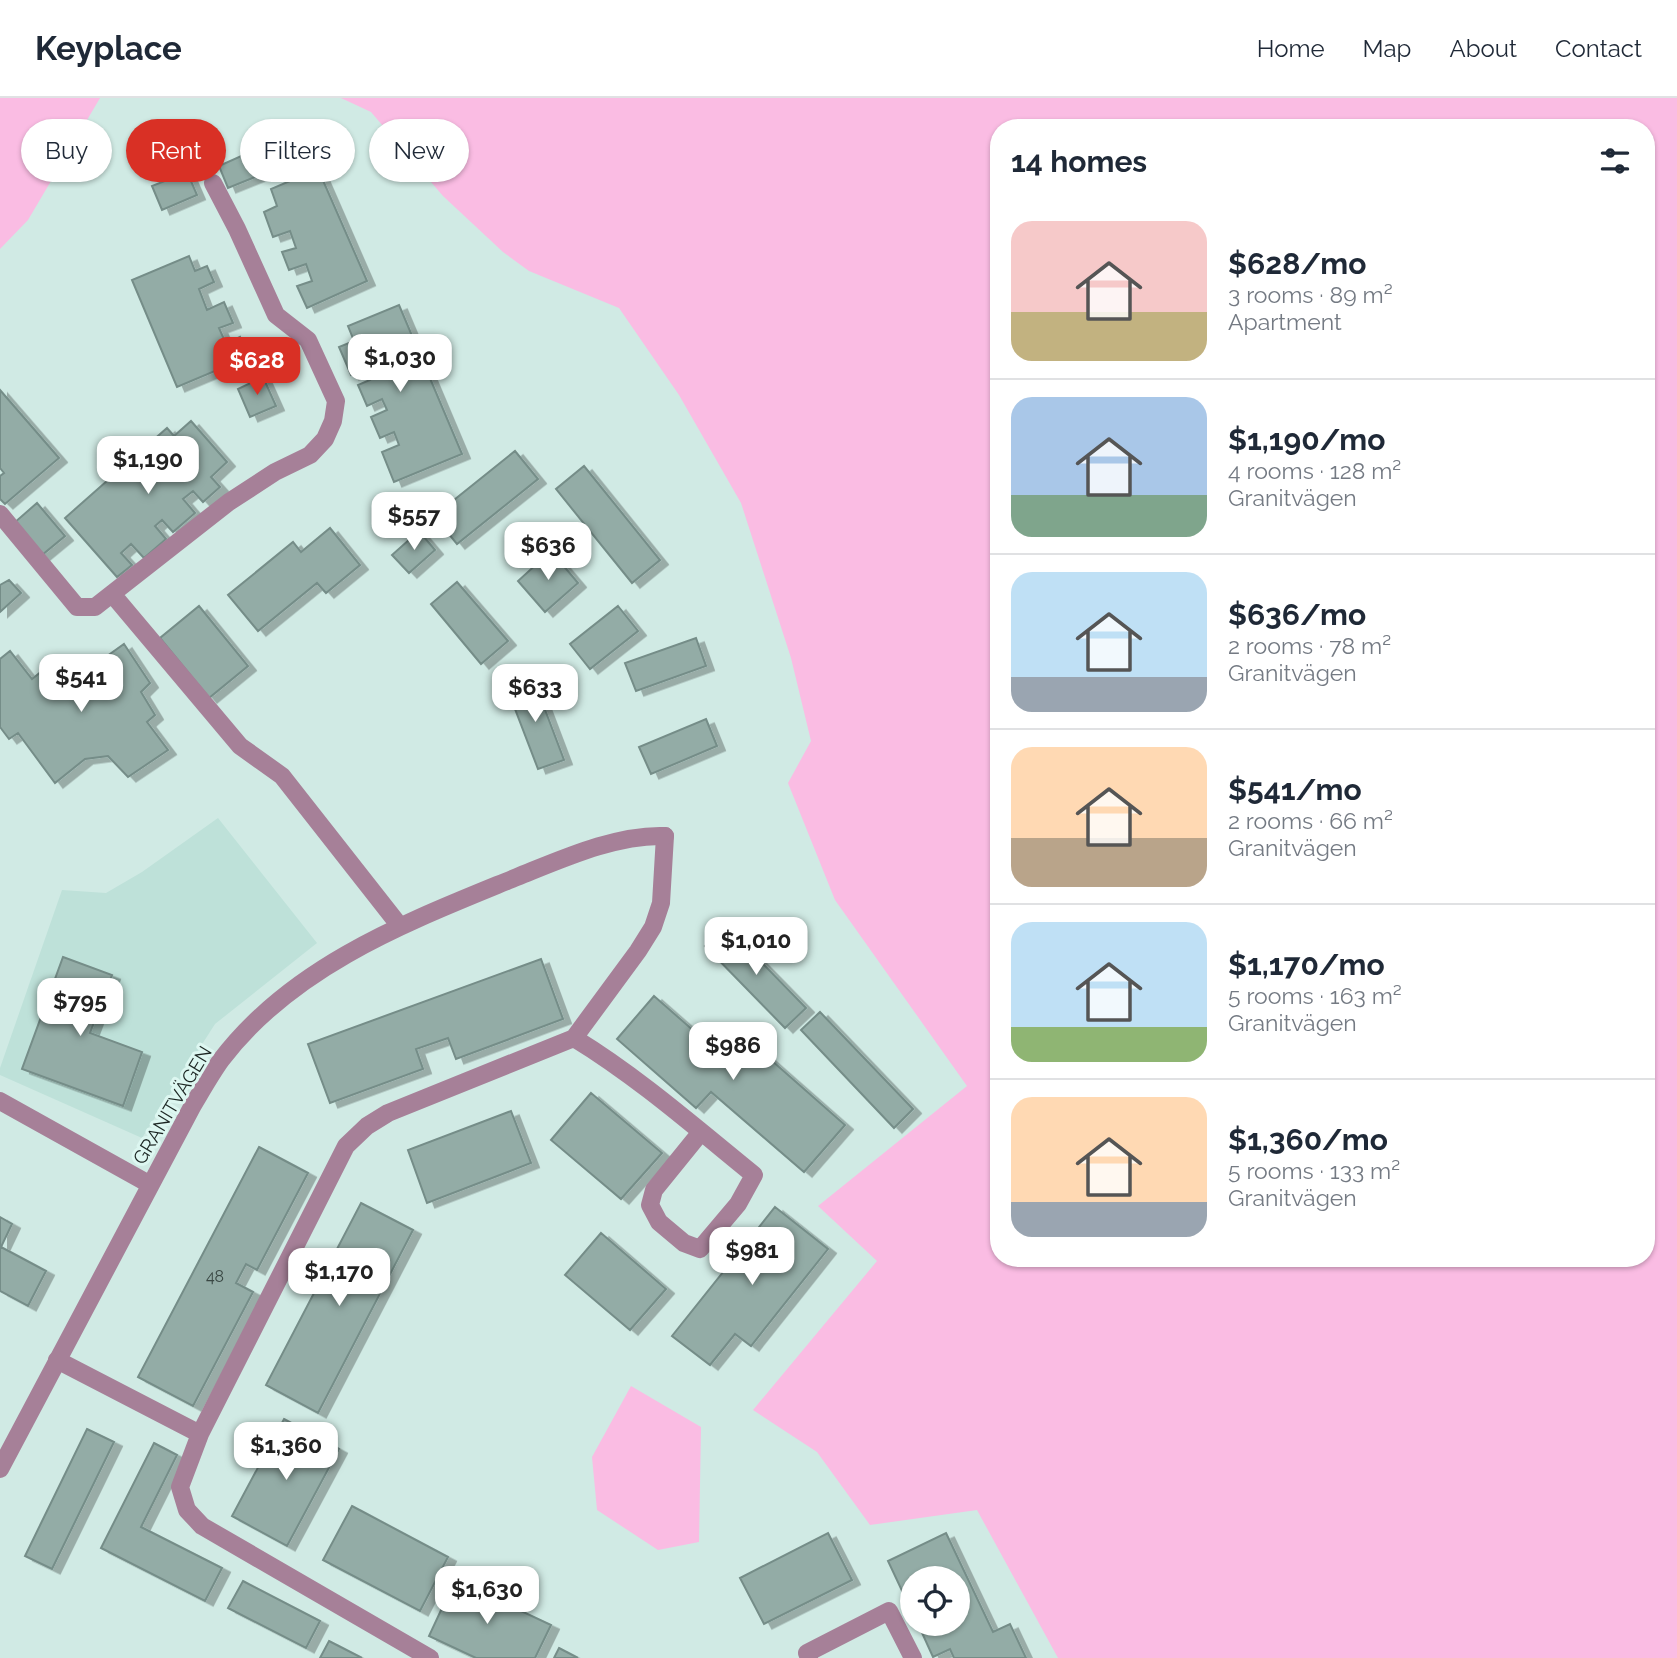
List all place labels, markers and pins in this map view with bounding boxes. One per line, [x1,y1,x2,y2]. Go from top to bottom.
pin: $1,030 [343,334,457,394]
pin: $628 [216,338,298,397]
pin: $1,190 [91,436,205,496]
pin: $557 [373,492,455,552]
pin: $636 [507,522,589,582]
pin: $541 [40,654,122,714]
pin: $633 [494,664,576,724]
pin: $1,010 [699,918,813,977]
pin: $795 [39,978,121,1038]
pin: $986 [692,1023,774,1082]
pin: $981 [711,1228,793,1287]
pin: $1,170 [282,1248,396,1308]
pin: $1,360 [229,1422,343,1482]
pin: $1,630 [430,1566,544,1626]

